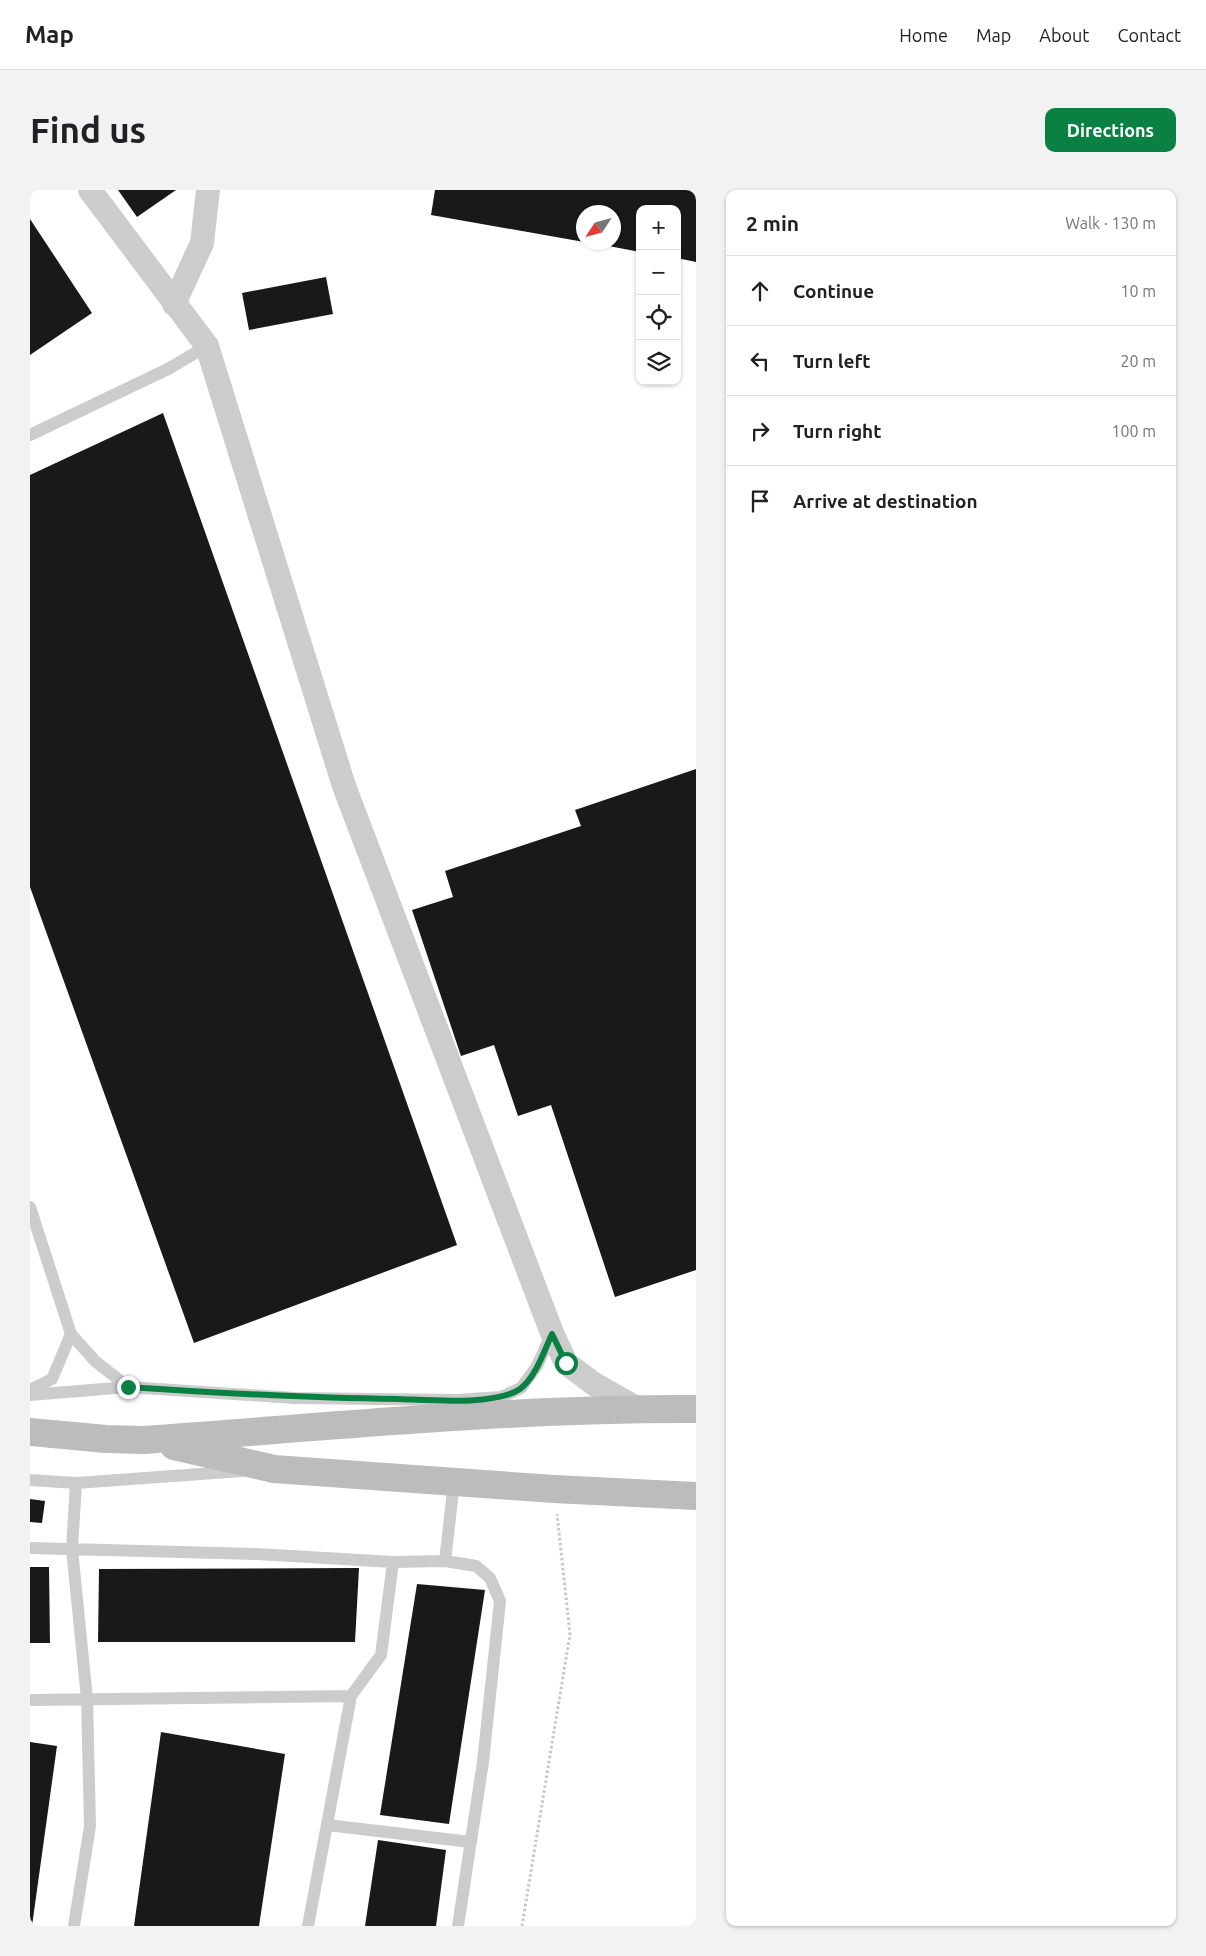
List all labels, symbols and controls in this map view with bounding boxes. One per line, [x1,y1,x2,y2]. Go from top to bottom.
text: Map [25,21,74,48]
text: Home [899,25,948,45]
text: Map [976,25,1011,45]
text: About [1039,25,1089,45]
text: Contact [1117,25,1181,45]
button: Directions [1045,108,1176,152]
text: Find us [30,110,146,150]
north arrow [576,205,621,250]
map controls [636,205,681,385]
button: + [636,205,681,250]
text: 2 min [746,211,799,235]
text: Walk · 130 m [1065,214,1156,232]
button: − [636,250,681,295]
icon: ahead [746,277,774,305]
text: Continue [793,280,874,302]
text: 10 m [1120,282,1156,300]
button: locate [636,295,681,340]
button: layers [636,340,681,385]
icon: left [746,347,774,375]
text: Turn left [793,350,871,372]
text: 20 m [1120,352,1156,370]
icon: right [746,417,774,445]
text: Turn right [793,420,881,442]
text: 100 m [1111,422,1156,440]
icon: arrive [746,487,774,515]
text: Arrive at destination [793,490,978,512]
route start [555,1352,578,1375]
route end [117,1376,140,1399]

